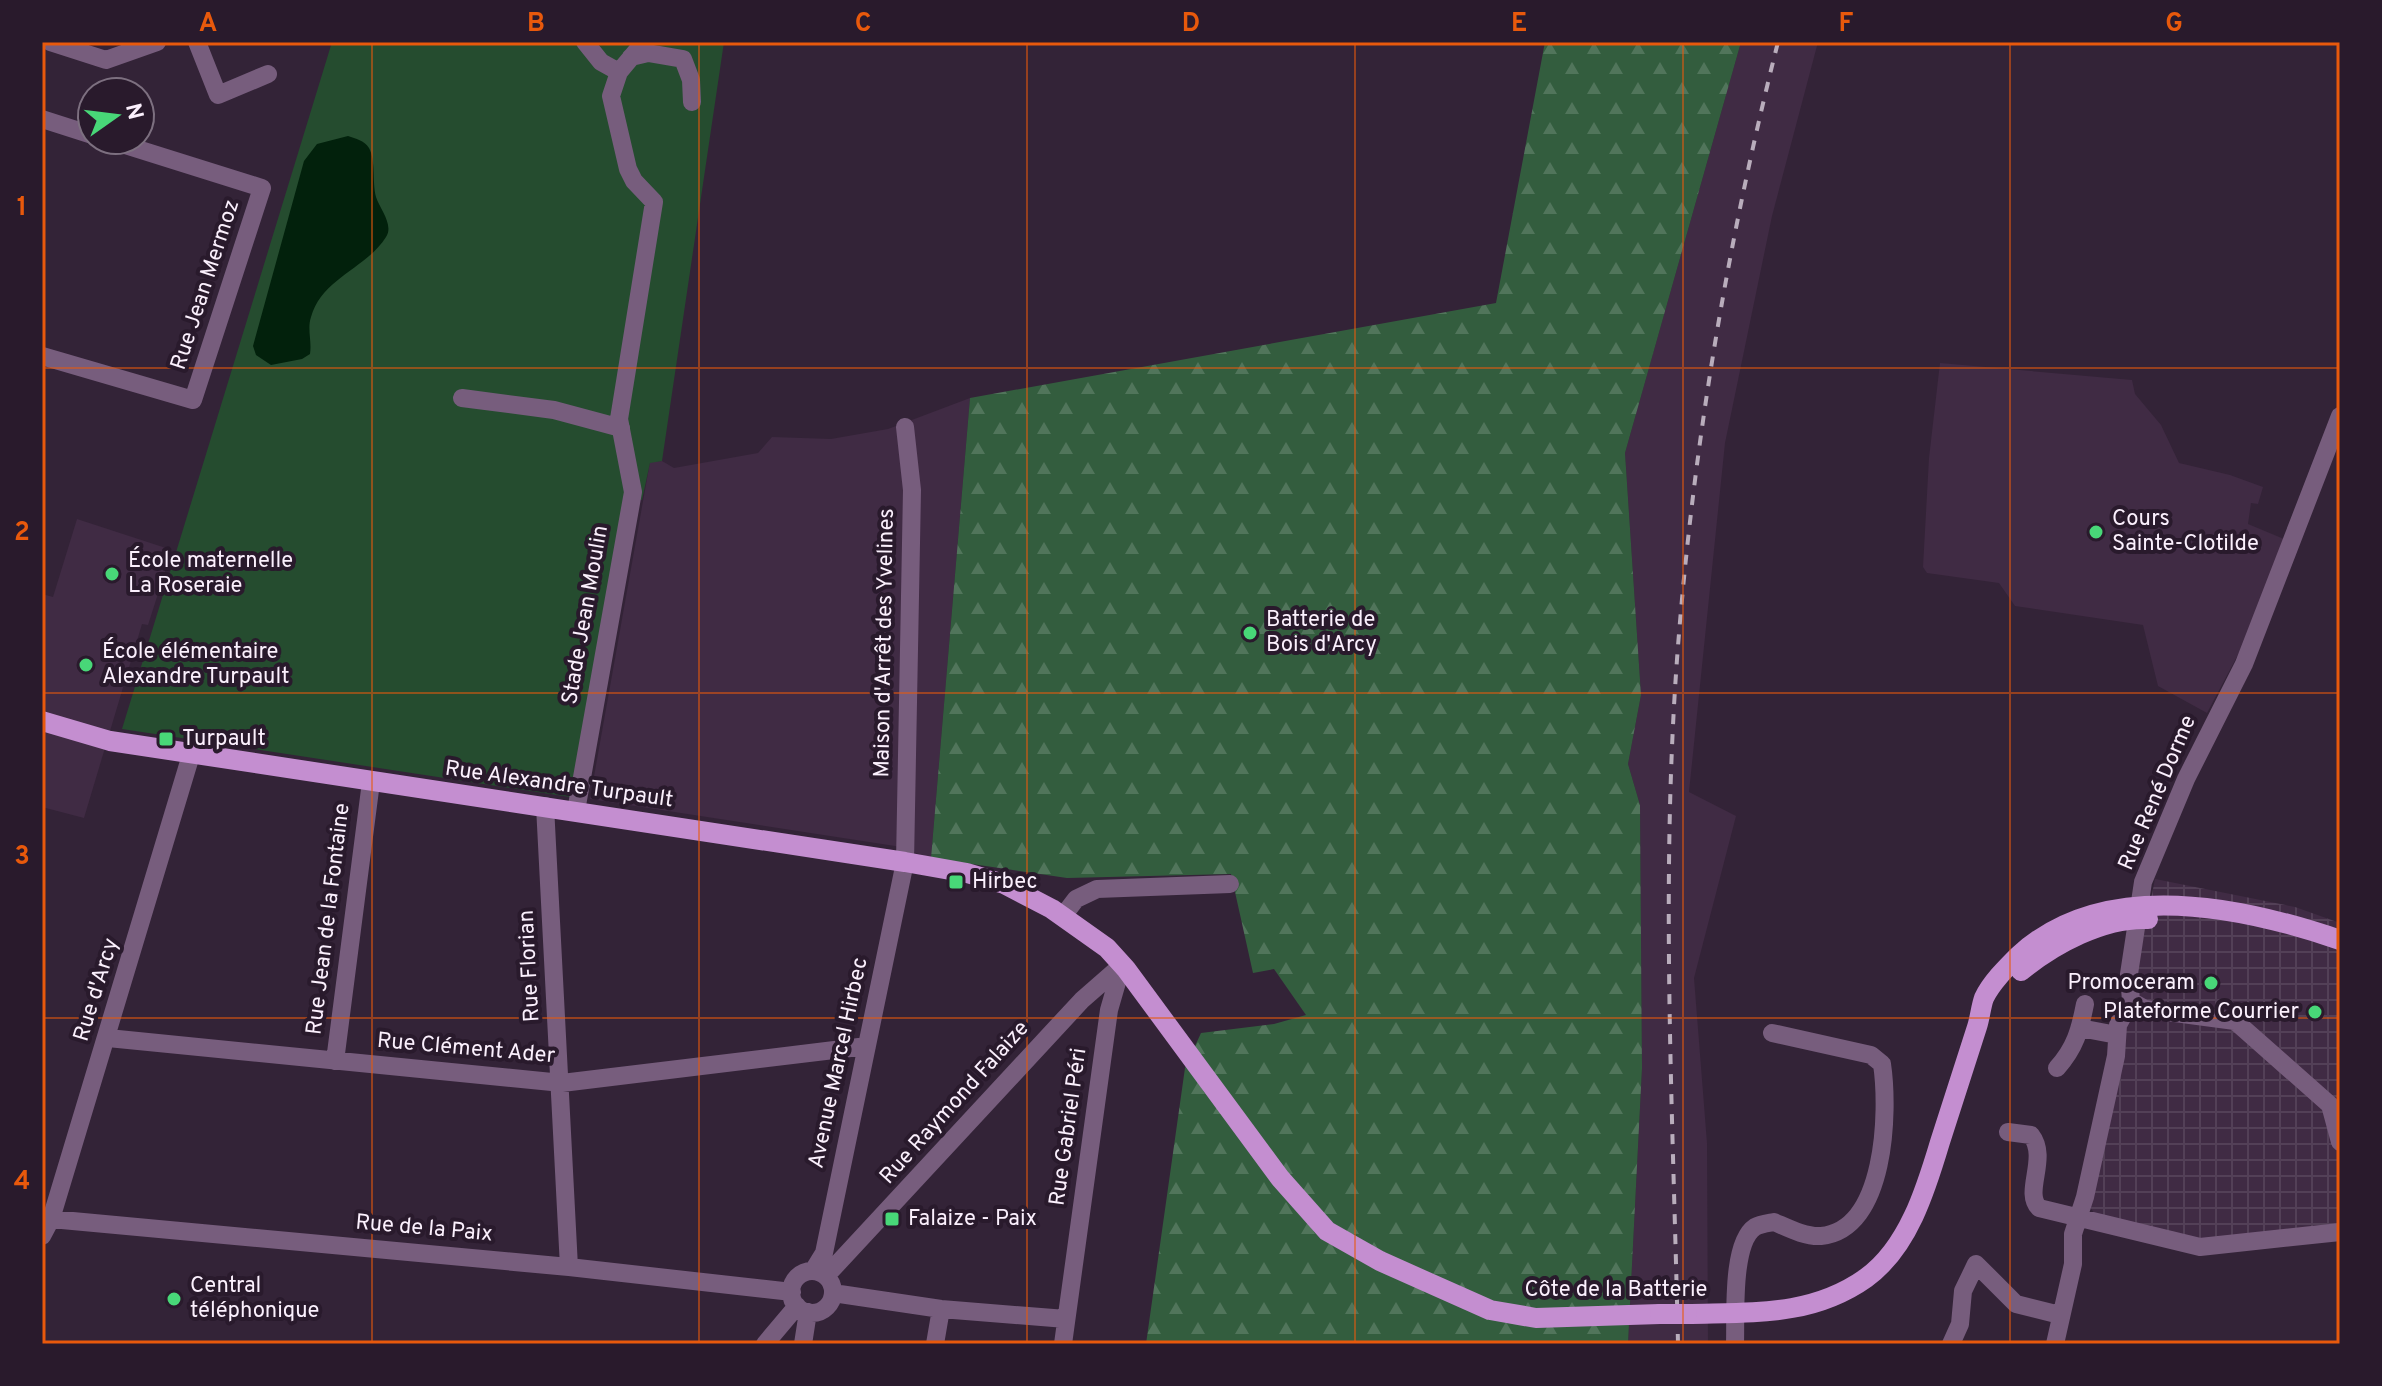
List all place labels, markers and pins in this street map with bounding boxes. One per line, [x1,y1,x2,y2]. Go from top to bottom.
place label: Cours Sainte-Clotilde [2112,506,2259,558]
marker: Cours Sainte-Clotilde [2087,523,2105,541]
place label: École maternelle La Roseraie [128,546,293,600]
marker: École maternelle La Roseraie [103,565,121,583]
place label: Batterie de Bois d'Arcy [1266,607,1377,659]
marker: Batterie de Bois d'Arcy [1241,624,1259,642]
place label: École élémentaire Alexandre Turpault [102,637,289,691]
marker: École élémentaire Alexandre Turpault [77,656,95,674]
place label: Turpault [182,726,266,753]
marker: Turpault [157,730,175,748]
place label: Hirbec [972,869,1037,896]
marker: Hirbec [947,873,965,891]
place label: Promoceram [2068,970,2195,997]
marker: Promoceram [2202,974,2220,992]
place label: Plateforme Courrier [2103,999,2299,1026]
marker: Plateforme Courrier [2306,1003,2324,1021]
place label: Falaize - Paix [908,1206,1037,1233]
marker: Falaize - Paix [883,1210,901,1228]
place label: Central téléphonique [190,1273,319,1325]
marker: Central téléphonique [165,1290,183,1308]

